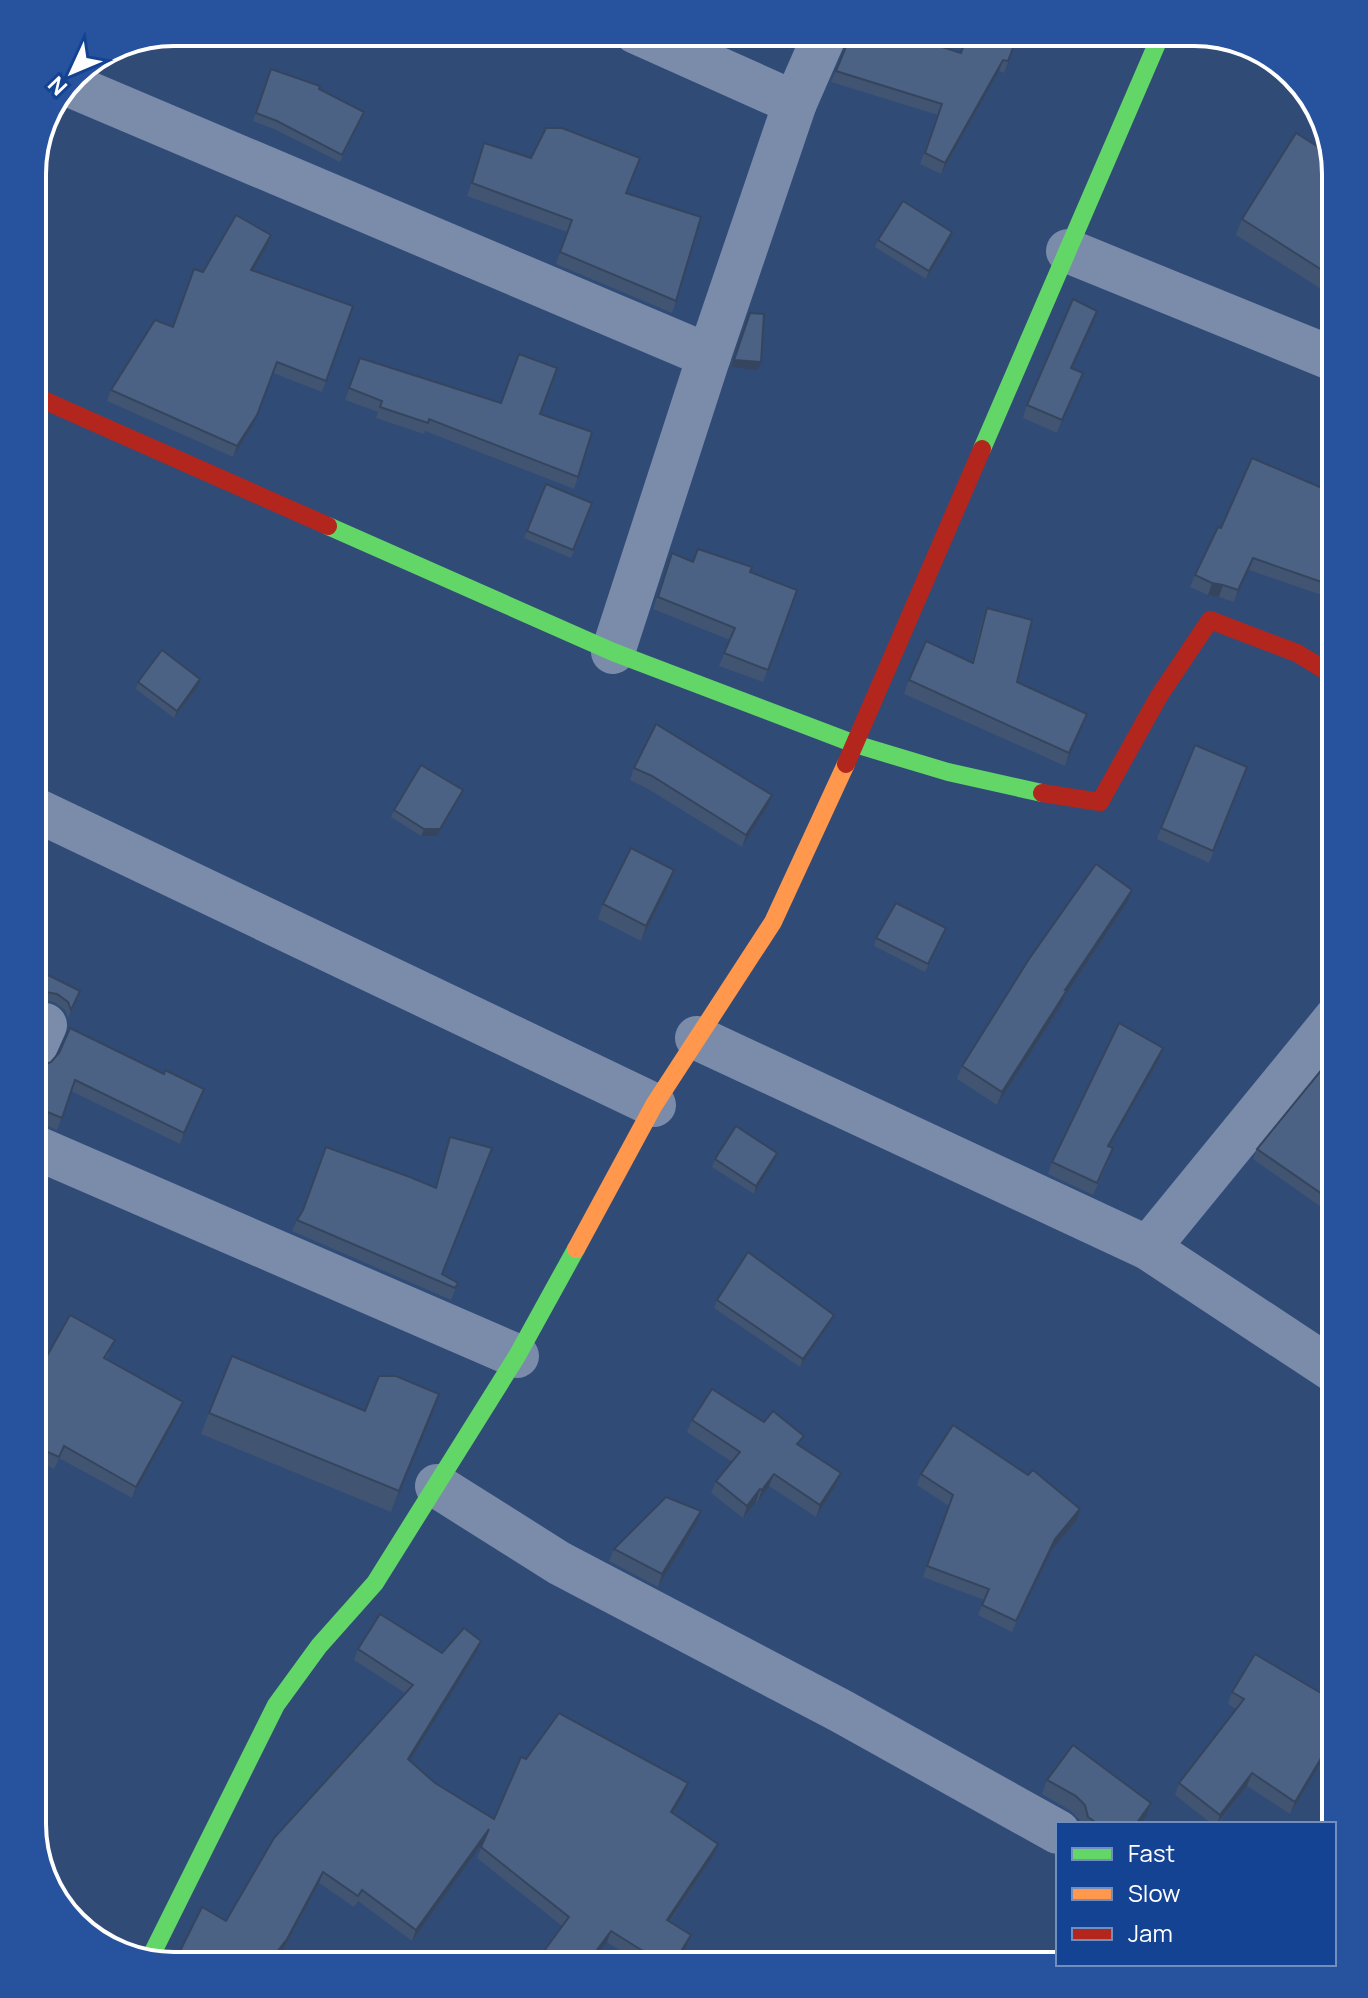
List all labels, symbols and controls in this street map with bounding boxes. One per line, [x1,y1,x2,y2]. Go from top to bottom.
north arrow [32,32,112,112]
text: N [41,70,74,102]
legend [1056,1822,1336,1966]
text: Fast [1128,1836,1175,1869]
text: Slow [1128,1876,1181,1909]
text: Jam [1128,1916,1173,1949]

